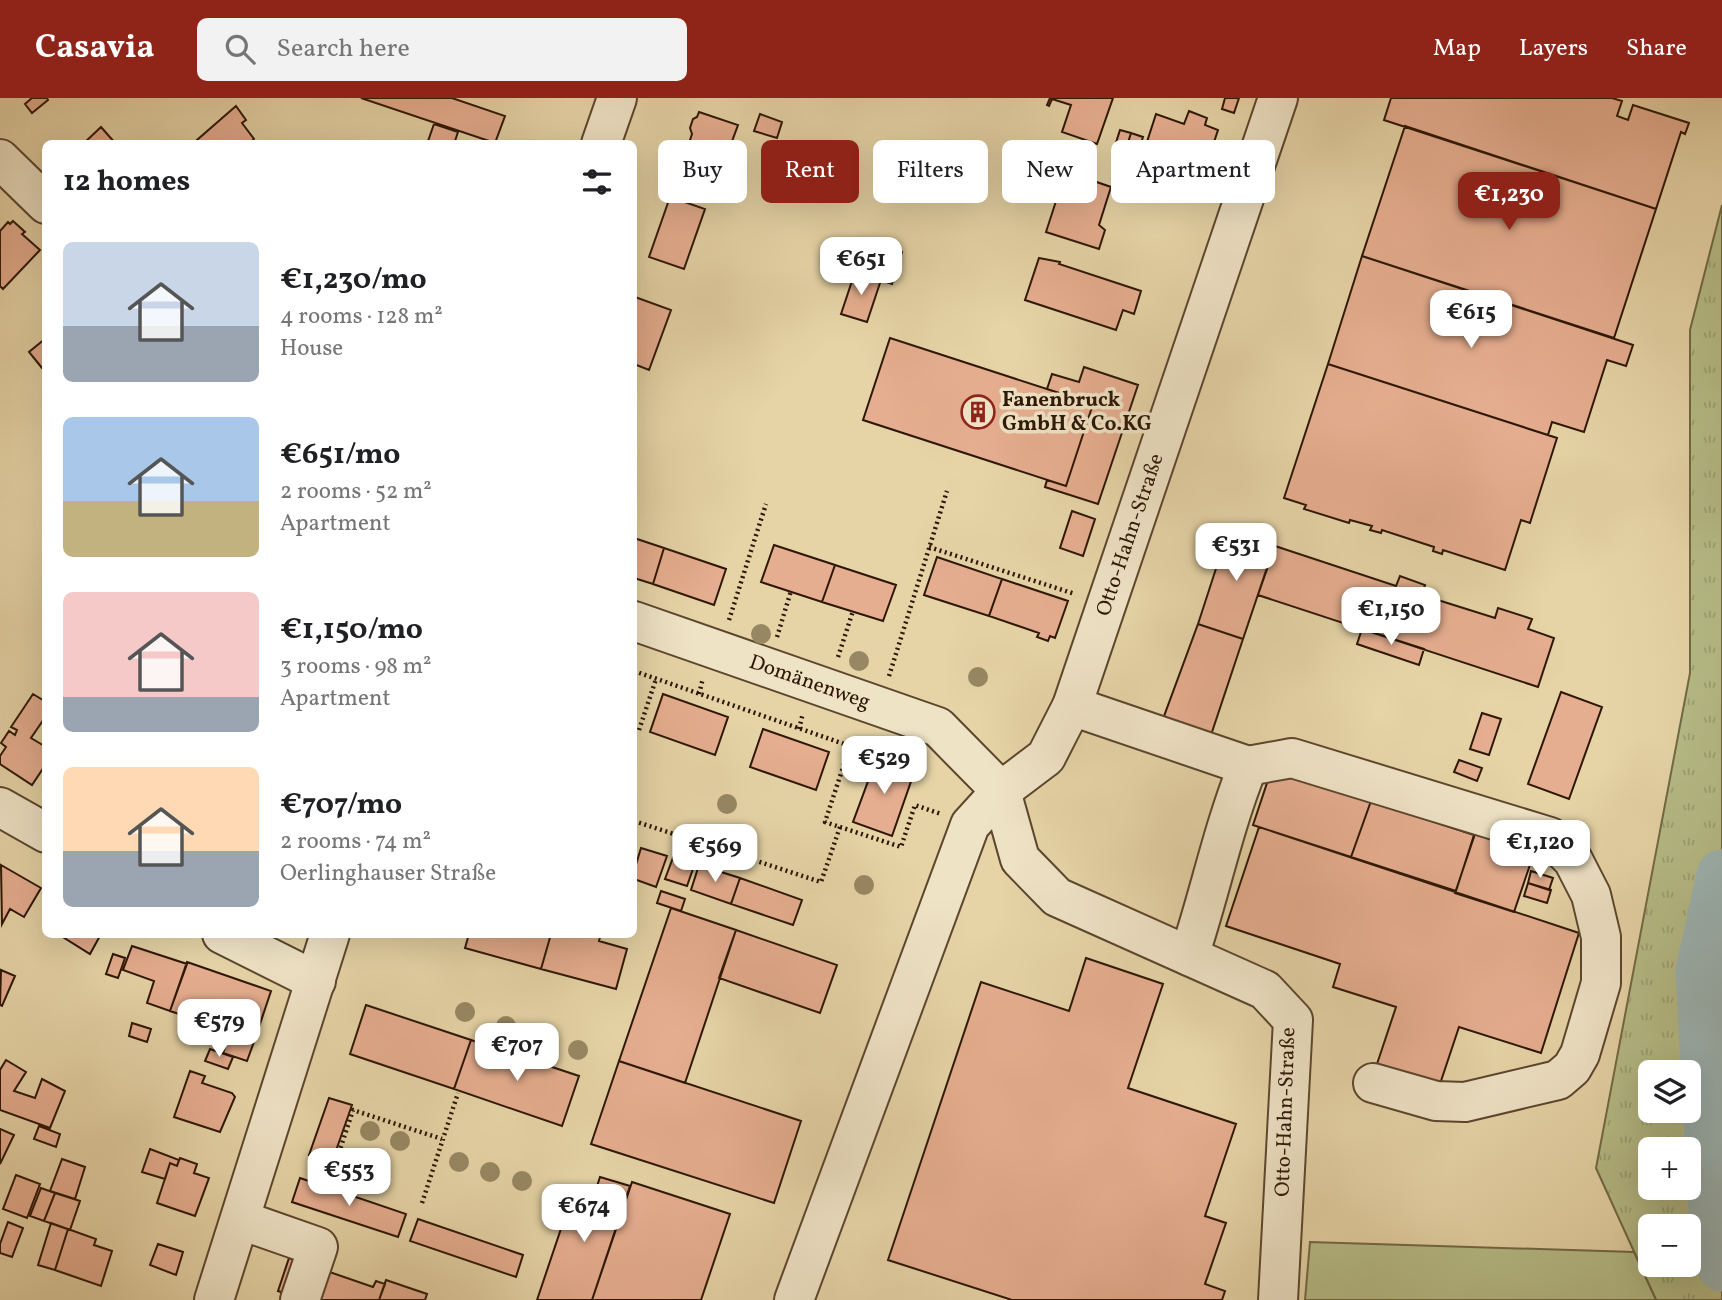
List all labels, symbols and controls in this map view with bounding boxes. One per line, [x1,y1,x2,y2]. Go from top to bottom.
search box [197,18,687,81]
text: Casavia [35,26,155,72]
icon: search [221,30,259,68]
text: Search here [277,31,410,67]
text: Map [1433,32,1481,66]
text: Layers [1519,32,1588,66]
text: Share [1626,32,1687,66]
chip: Buy [658,140,747,203]
chip: Rent [761,140,859,203]
chip: Filters [873,140,988,203]
chip: New [1002,140,1097,203]
chip: Apartment [1111,140,1275,203]
text: 12 homes [63,161,190,203]
icon: filters [578,163,616,201]
pin: €1,230 [1452,172,1566,232]
text: €1,230 [1474,179,1544,211]
pin: €651 [820,238,902,297]
text: €651 [836,244,886,276]
text: €1,230/mo [280,259,427,301]
icon: home [119,270,203,354]
pin: €615 [1430,290,1512,350]
text: €615 [1446,297,1496,329]
text: 4 rooms · 128 m² [280,301,443,333]
text: House [280,333,343,365]
place label: Fanenbruck GmbH & Co.KG [1002,386,1152,439]
building icon: Fanenbruck GmbH & Co.KG [959,393,997,431]
text: €651/mo [280,434,400,476]
icon: home [119,445,203,529]
street label: Otto-Hahn-Straße [1089,450,1171,620]
text: 2 rooms · 52 m² [280,476,432,508]
text: Apartment [280,508,391,540]
pin: €531 [1195,524,1277,583]
text: €531 [1212,530,1261,562]
pin: €1,150 [1334,588,1448,647]
text: €1,150 [1357,594,1425,626]
text: €1,150/mo [280,609,423,651]
icon: home [119,620,203,704]
street label: Domänenweg [745,648,874,717]
text: 3 rooms · 98 m² [280,651,432,683]
text: Apartment [280,683,391,715]
pin: €529 [843,736,925,796]
text: €529 [858,743,910,775]
text: €707/mo [280,784,402,826]
icon: home [119,795,203,879]
pin: €1,120 [1483,820,1597,880]
pin: €569 [674,824,756,884]
text: 2 rooms · 74 m² [280,826,431,858]
text: €1,120 [1506,827,1574,859]
text: €569 [688,831,742,863]
text: Oerlinghauser Straße [280,858,496,890]
pin: €579 [178,1000,260,1059]
text: €579 [193,1006,245,1038]
pin: €707 [476,1024,558,1083]
street label: Otto-Hahn-Straße [1269,1027,1303,1197]
text: €707 [491,1030,543,1062]
map controls [1638,1060,1701,1277]
button: layers [1638,1060,1701,1123]
button: + [1638,1137,1701,1200]
pin: €553 [308,1148,390,1208]
text: €553 [324,1155,374,1187]
pin: €674 [543,1184,625,1244]
text: €674 [558,1191,610,1223]
button: − [1638,1214,1701,1277]

